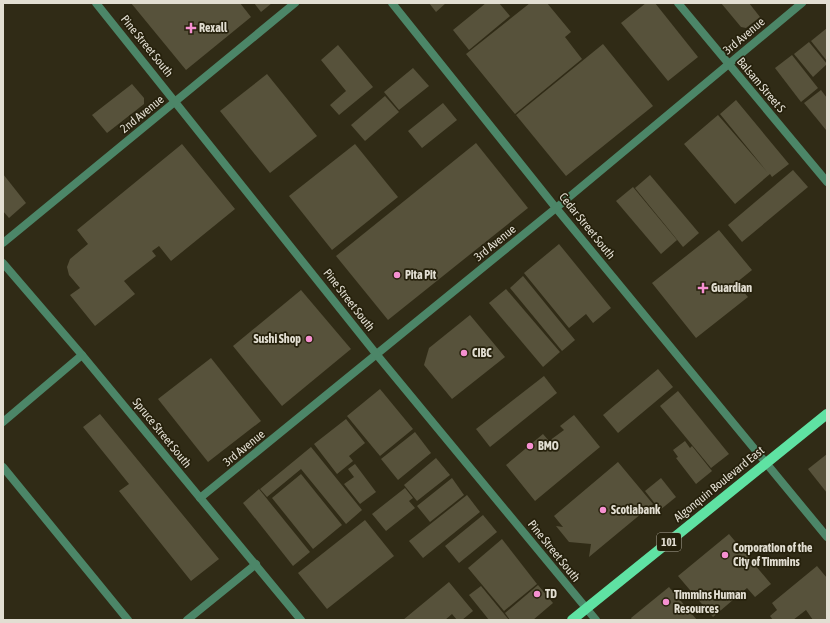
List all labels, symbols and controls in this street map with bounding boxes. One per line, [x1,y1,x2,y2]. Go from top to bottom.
street label: Pine Street South [118,12,176,80]
street label: 3rd Avenue [720,15,768,57]
place label: Rexall [199,21,228,35]
marker: Rexall [186,23,196,33]
street label: Balsam Street S [734,55,788,115]
street label: 2nd Avenue [117,92,167,136]
street label: Cedar Street South [556,190,618,262]
street label: 3rd Avenue [471,222,519,264]
street label: Pine Street South [320,266,378,334]
place label: Pita Pit [405,268,437,282]
marker: Pita Pit [392,270,402,280]
place label: Guardian [711,281,752,295]
marker: Guardian [698,283,708,293]
place label: Sushi Shop [254,332,301,346]
marker: Sushi Shop [304,334,314,344]
place label: CIBC [472,346,492,360]
marker: CIBC [459,348,469,358]
street label: Spruce Street South [130,395,194,471]
street label: 3rd Avenue [220,427,268,469]
place label: BMO [538,439,559,453]
marker: BMO [525,441,535,451]
street label: Algonquin Boulevard East [671,443,767,525]
place label: Scotiabank [611,503,661,517]
marker: Scotiabank [598,505,608,515]
street label: Pine Street South [525,517,583,585]
road number: 101 [657,533,681,551]
place label: Corporation of the City of Timmins [733,541,813,569]
marker: Corporation of the City of Timmins [720,550,730,560]
place label: TD [545,587,557,601]
place label: Timmins Human Resources [674,588,747,616]
marker: TD [532,589,542,599]
marker: Timmins Human Resources [661,597,671,607]

